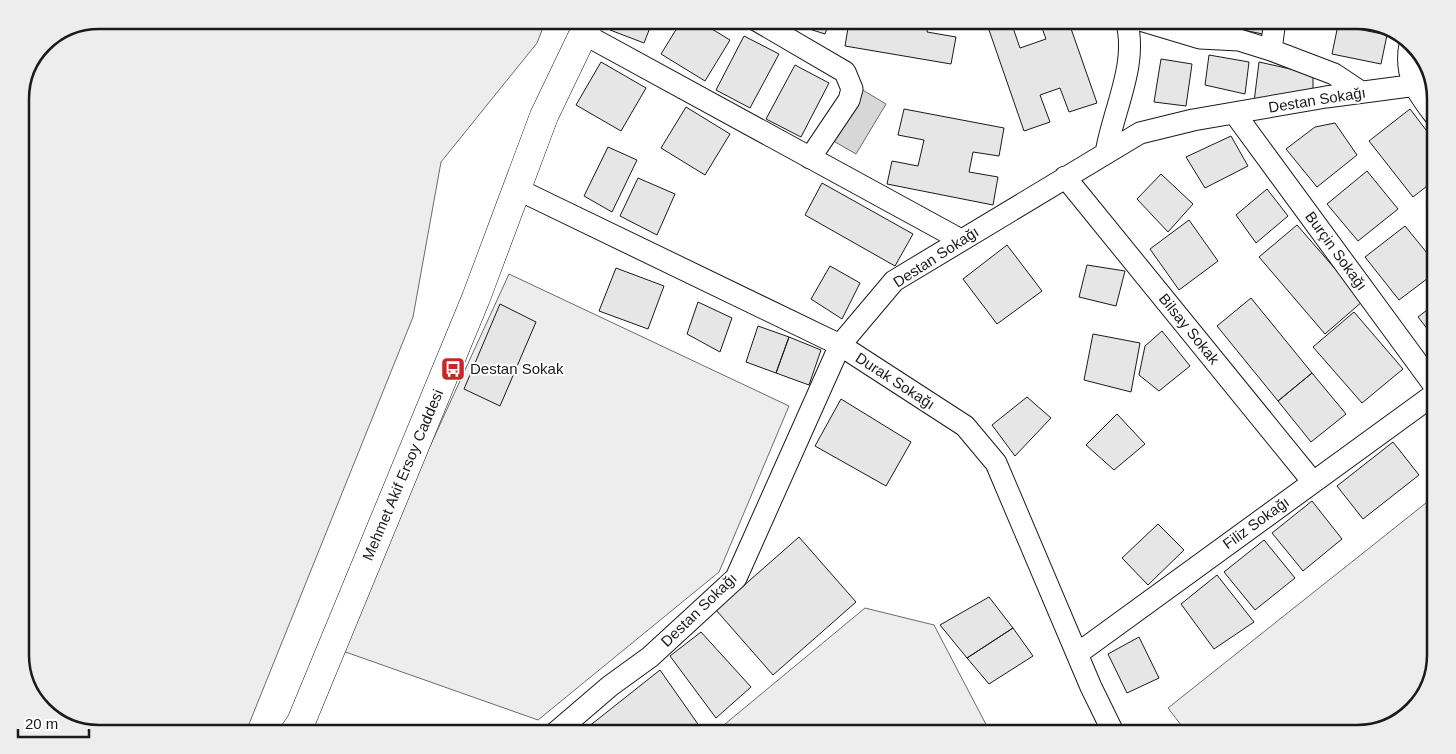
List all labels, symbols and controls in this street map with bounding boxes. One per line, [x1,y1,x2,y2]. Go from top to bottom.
street label: Destan Sokağı [1267,83,1367,116]
street label: Burçin Sokağı [1302,208,1371,293]
street label: Destan Sokağı [890,223,982,291]
street label: Bilsay Sokak [1156,290,1223,368]
street label: Durak Sokağı [853,349,938,412]
bus stop icon: Destan Sokak [440,356,466,382]
place label: Destan Sokak [470,360,564,377]
street label: Mehmet Akif Ersoy Caddesi [359,387,446,563]
street label: Filiz Sokağı [1219,493,1292,552]
street label: Destan Sokağı [657,569,740,650]
scale bar [18,706,89,738]
text: 20 m [25,715,58,732]

